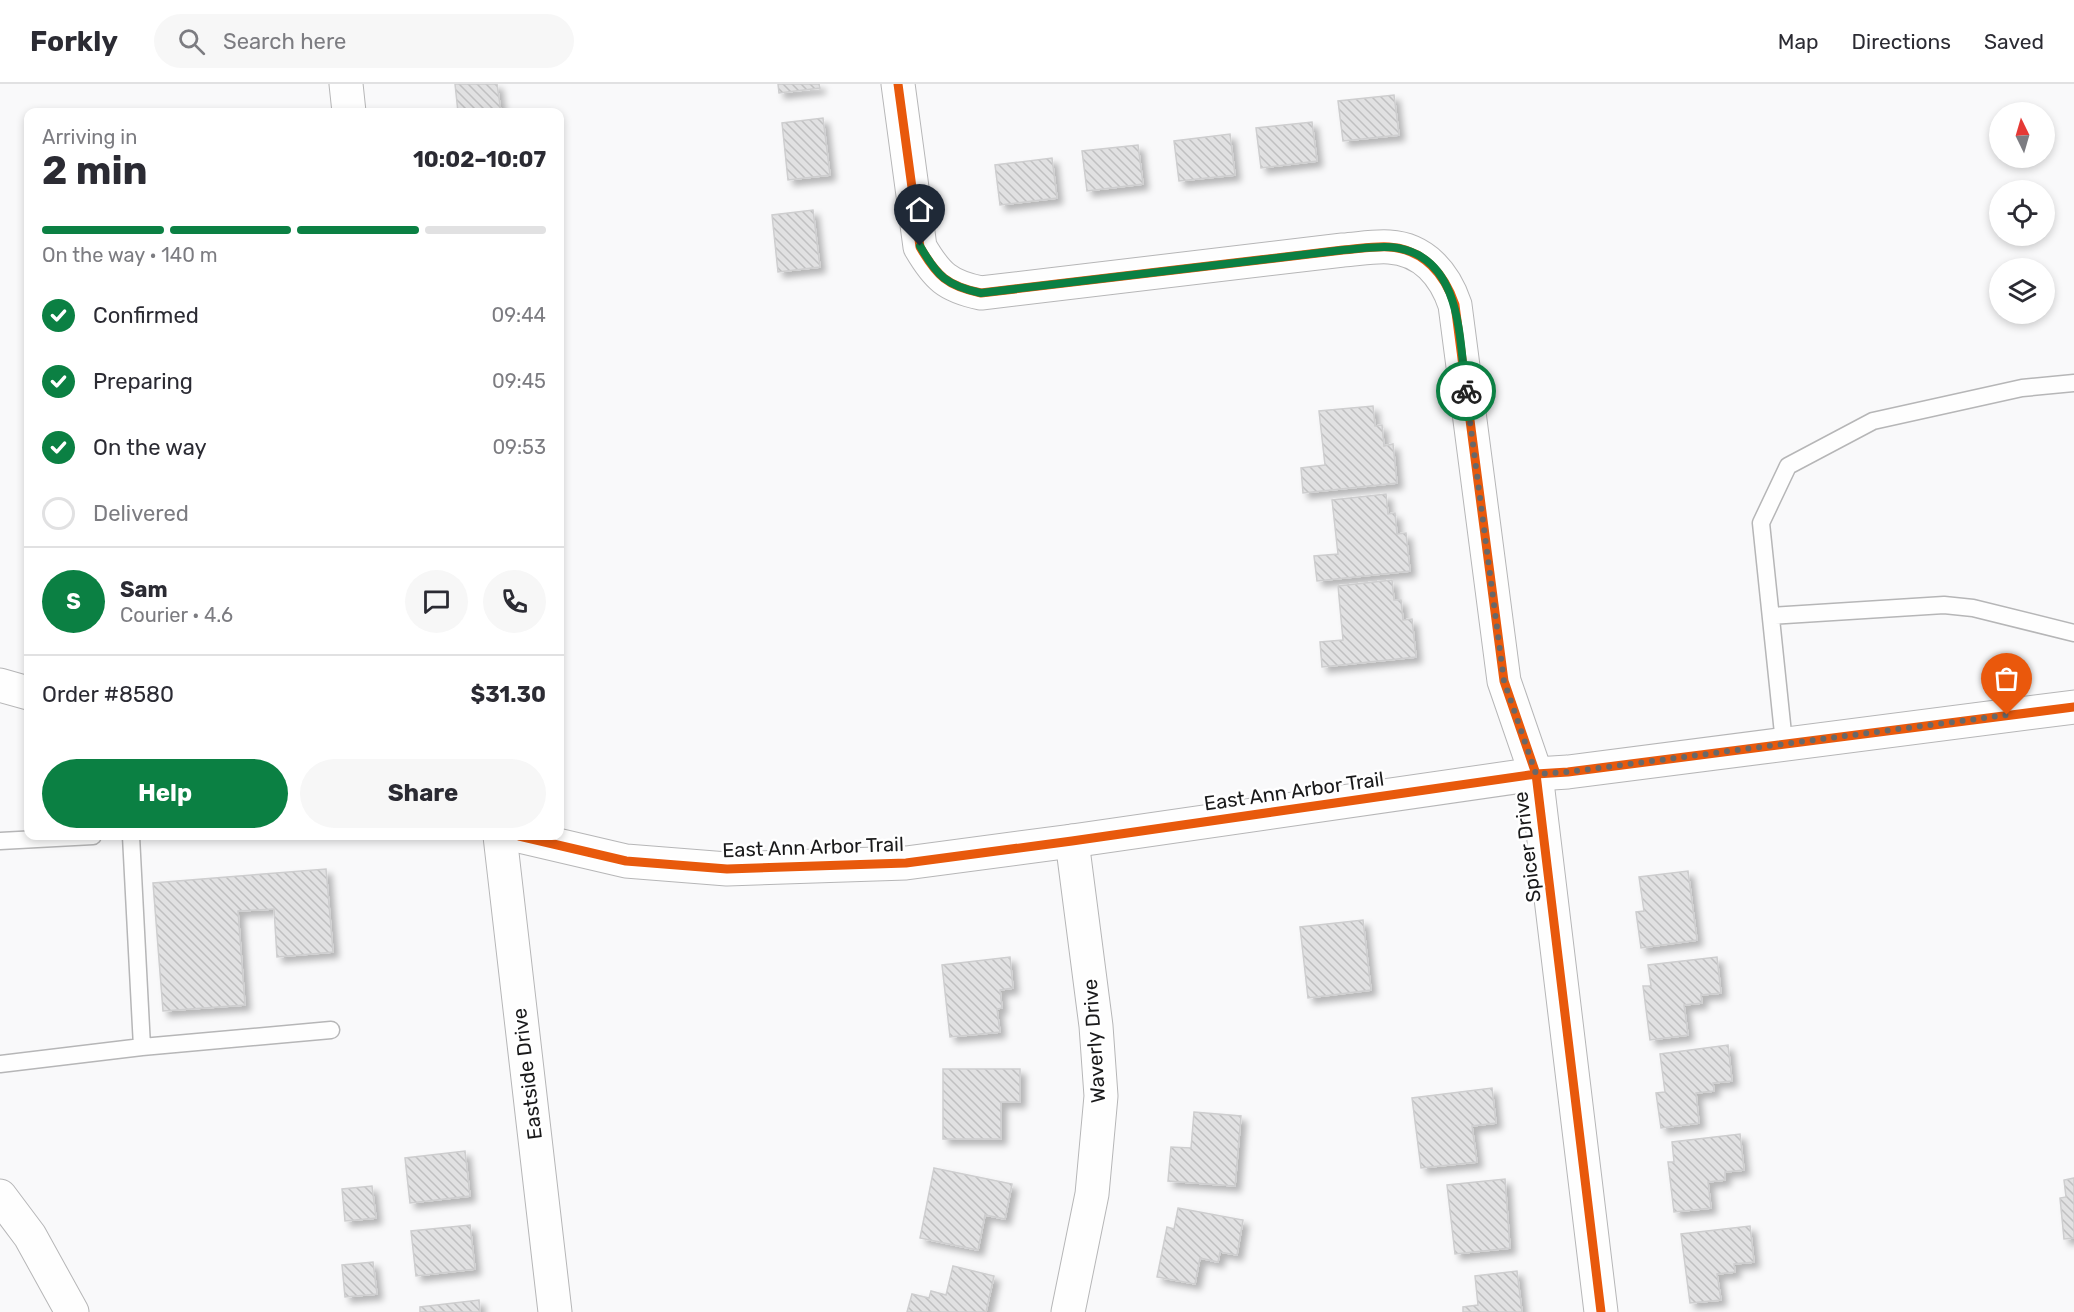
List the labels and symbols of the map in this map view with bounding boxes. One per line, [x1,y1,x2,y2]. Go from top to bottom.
north arrow [1989,102,2055,168]
pin [894,184,945,246]
courier [1436,361,1496,421]
pin [1981,653,2032,715]
street label: East Ann Arbor Trail [1202,766,1386,816]
street label: Spicer Drive [1508,790,1546,904]
street label: East Ann Arbor Trail [722,832,904,862]
street label: Waverly Drive [1078,978,1110,1104]
street label: Eastside Drive [507,1007,547,1141]

